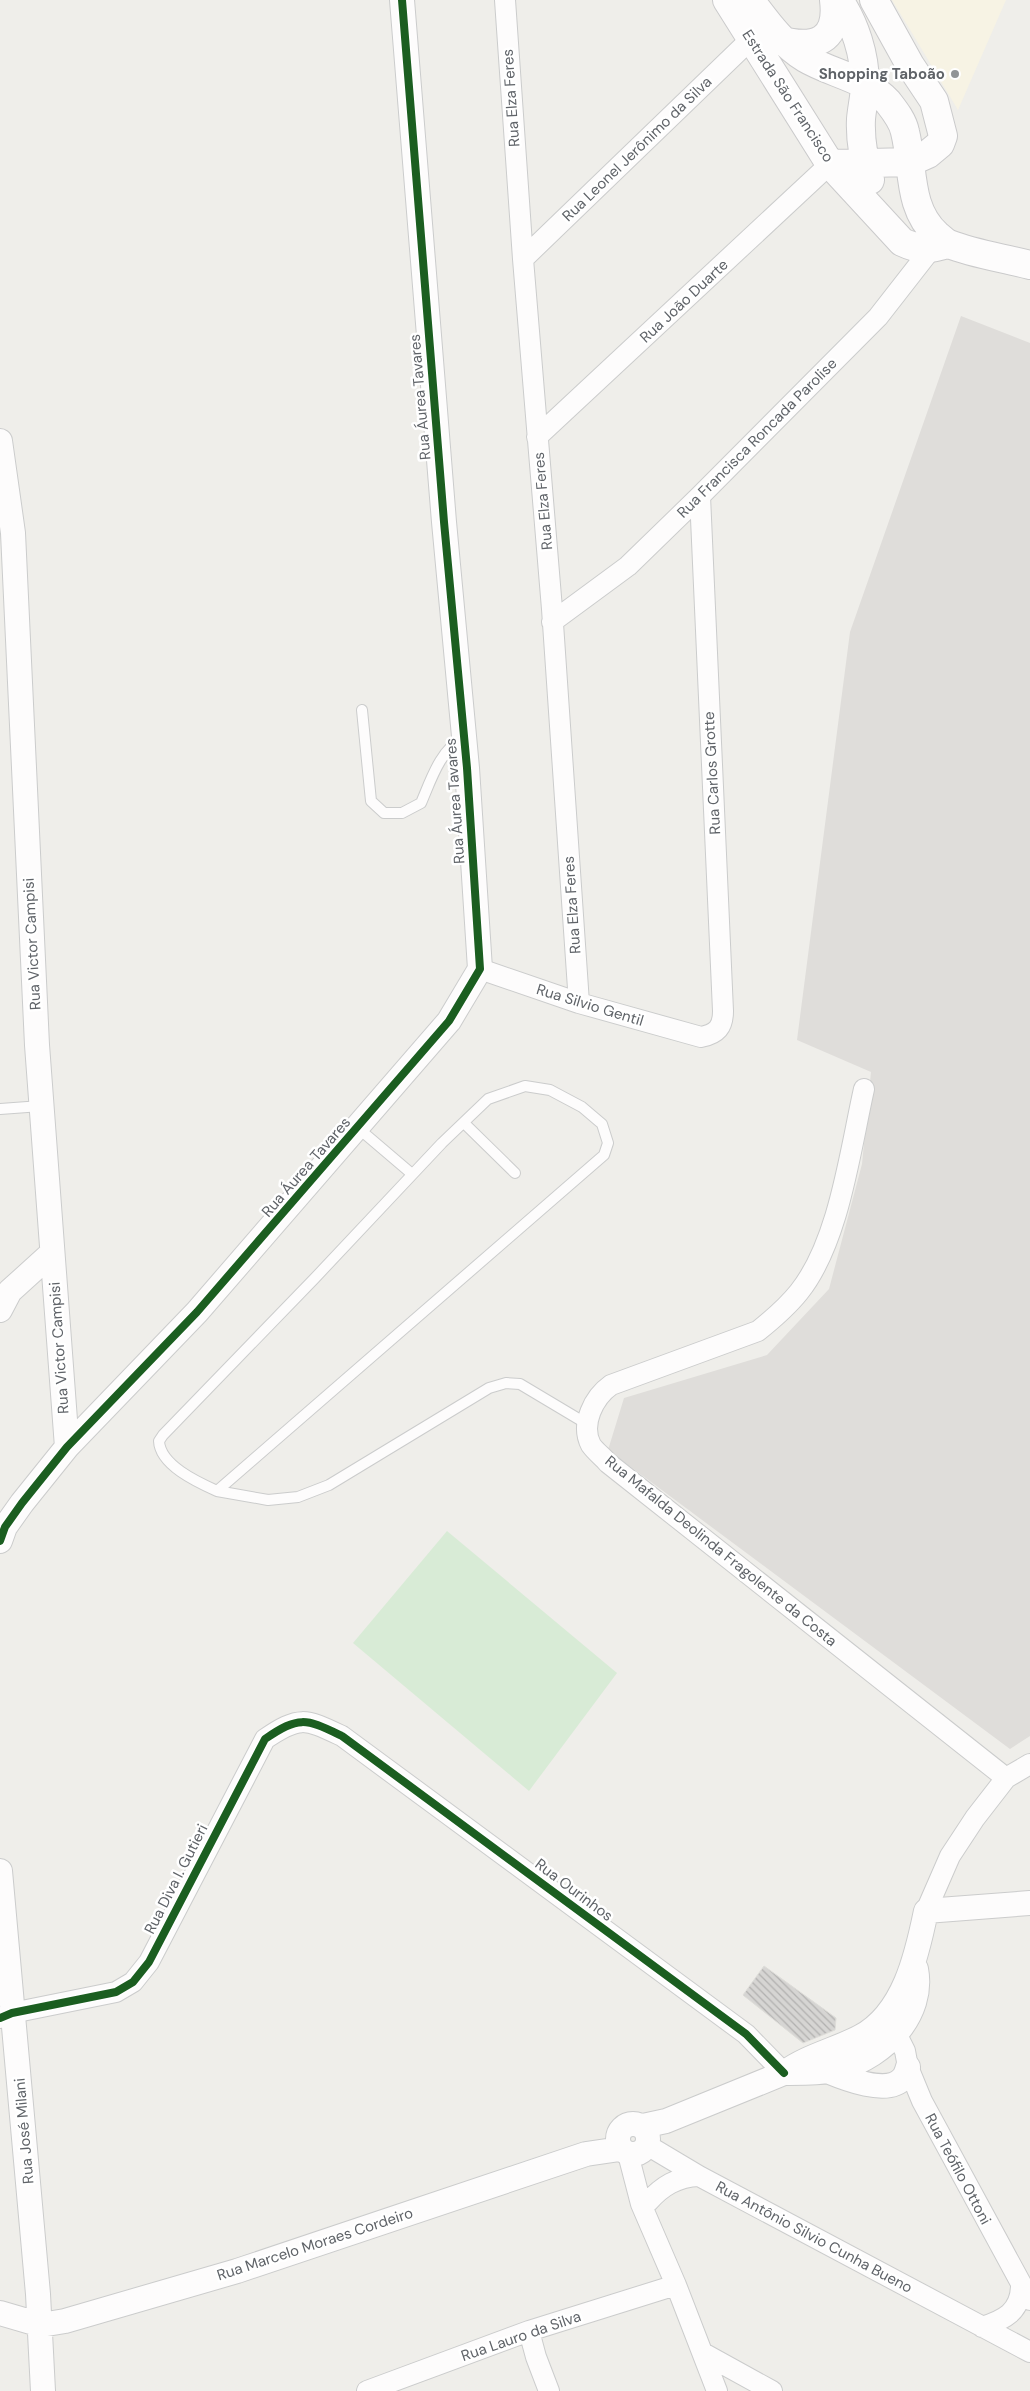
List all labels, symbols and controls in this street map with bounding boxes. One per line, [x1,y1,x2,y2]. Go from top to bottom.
street label: Estrada São Francisco [738,26,838,166]
street label: Rua Elza Feres [498,48,524,148]
place label: Shopping Taboão [819,64,945,84]
marker: Shopping Taboão [949,68,961,80]
street label: Rua Leonel Jerônimo da Silva [558,72,716,226]
street label: Rua João Duarte [636,255,732,347]
street label: Rua Áurea Tavares [405,333,435,461]
street label: Rua Francisca Roncada Parolise [673,354,841,522]
street label: Rua Elza Feres [529,451,557,551]
street label: Rua Carlos Grotte [699,711,725,835]
street label: Rua Áurea Tavares [441,737,469,865]
street label: Rua Elza Feres [559,855,585,955]
street label: Rua Victor Campisi [19,877,45,1011]
street label: Rua Silvio Gentil [534,979,646,1031]
street label: Rua Áurea Tavares [257,1113,355,1221]
street label: Rua Victor Campisi [44,1281,74,1415]
street label: Rua Mafalda Deolinda Fragolente da Costa [601,1451,841,1651]
street label: Rua Diva I. Gutieri [140,1821,212,1937]
street label: Rua Ourinhos [531,1854,617,1926]
street label: Rua José Milani [9,2077,39,2185]
street label: Rua Teófilo Ottoni [920,2110,996,2228]
street label: Rua Antônio Silvio Cunha Bueno [712,2176,916,2298]
street label: Rua Marcelo Moraes Cordeiro [214,2203,416,2285]
street label: Rua Lauro da Silva [458,2306,584,2366]

